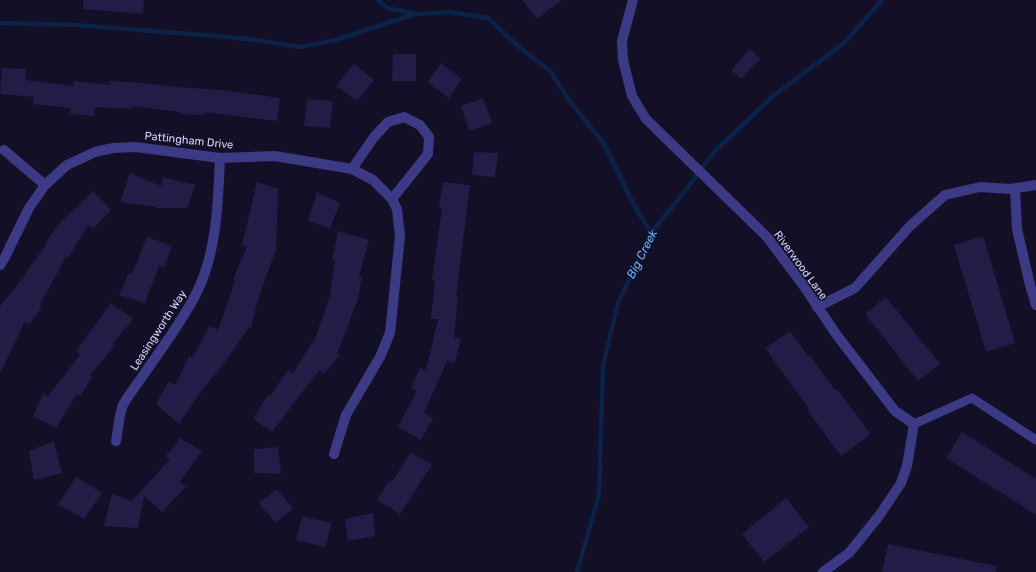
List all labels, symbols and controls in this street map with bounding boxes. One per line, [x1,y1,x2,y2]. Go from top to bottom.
street label: Pattingham Drive [144,129,234,152]
water label: Big Creek [624,226,661,281]
street label: Riverwood Lane [771,228,830,302]
street label: Leasingworth Way [128,288,189,373]

